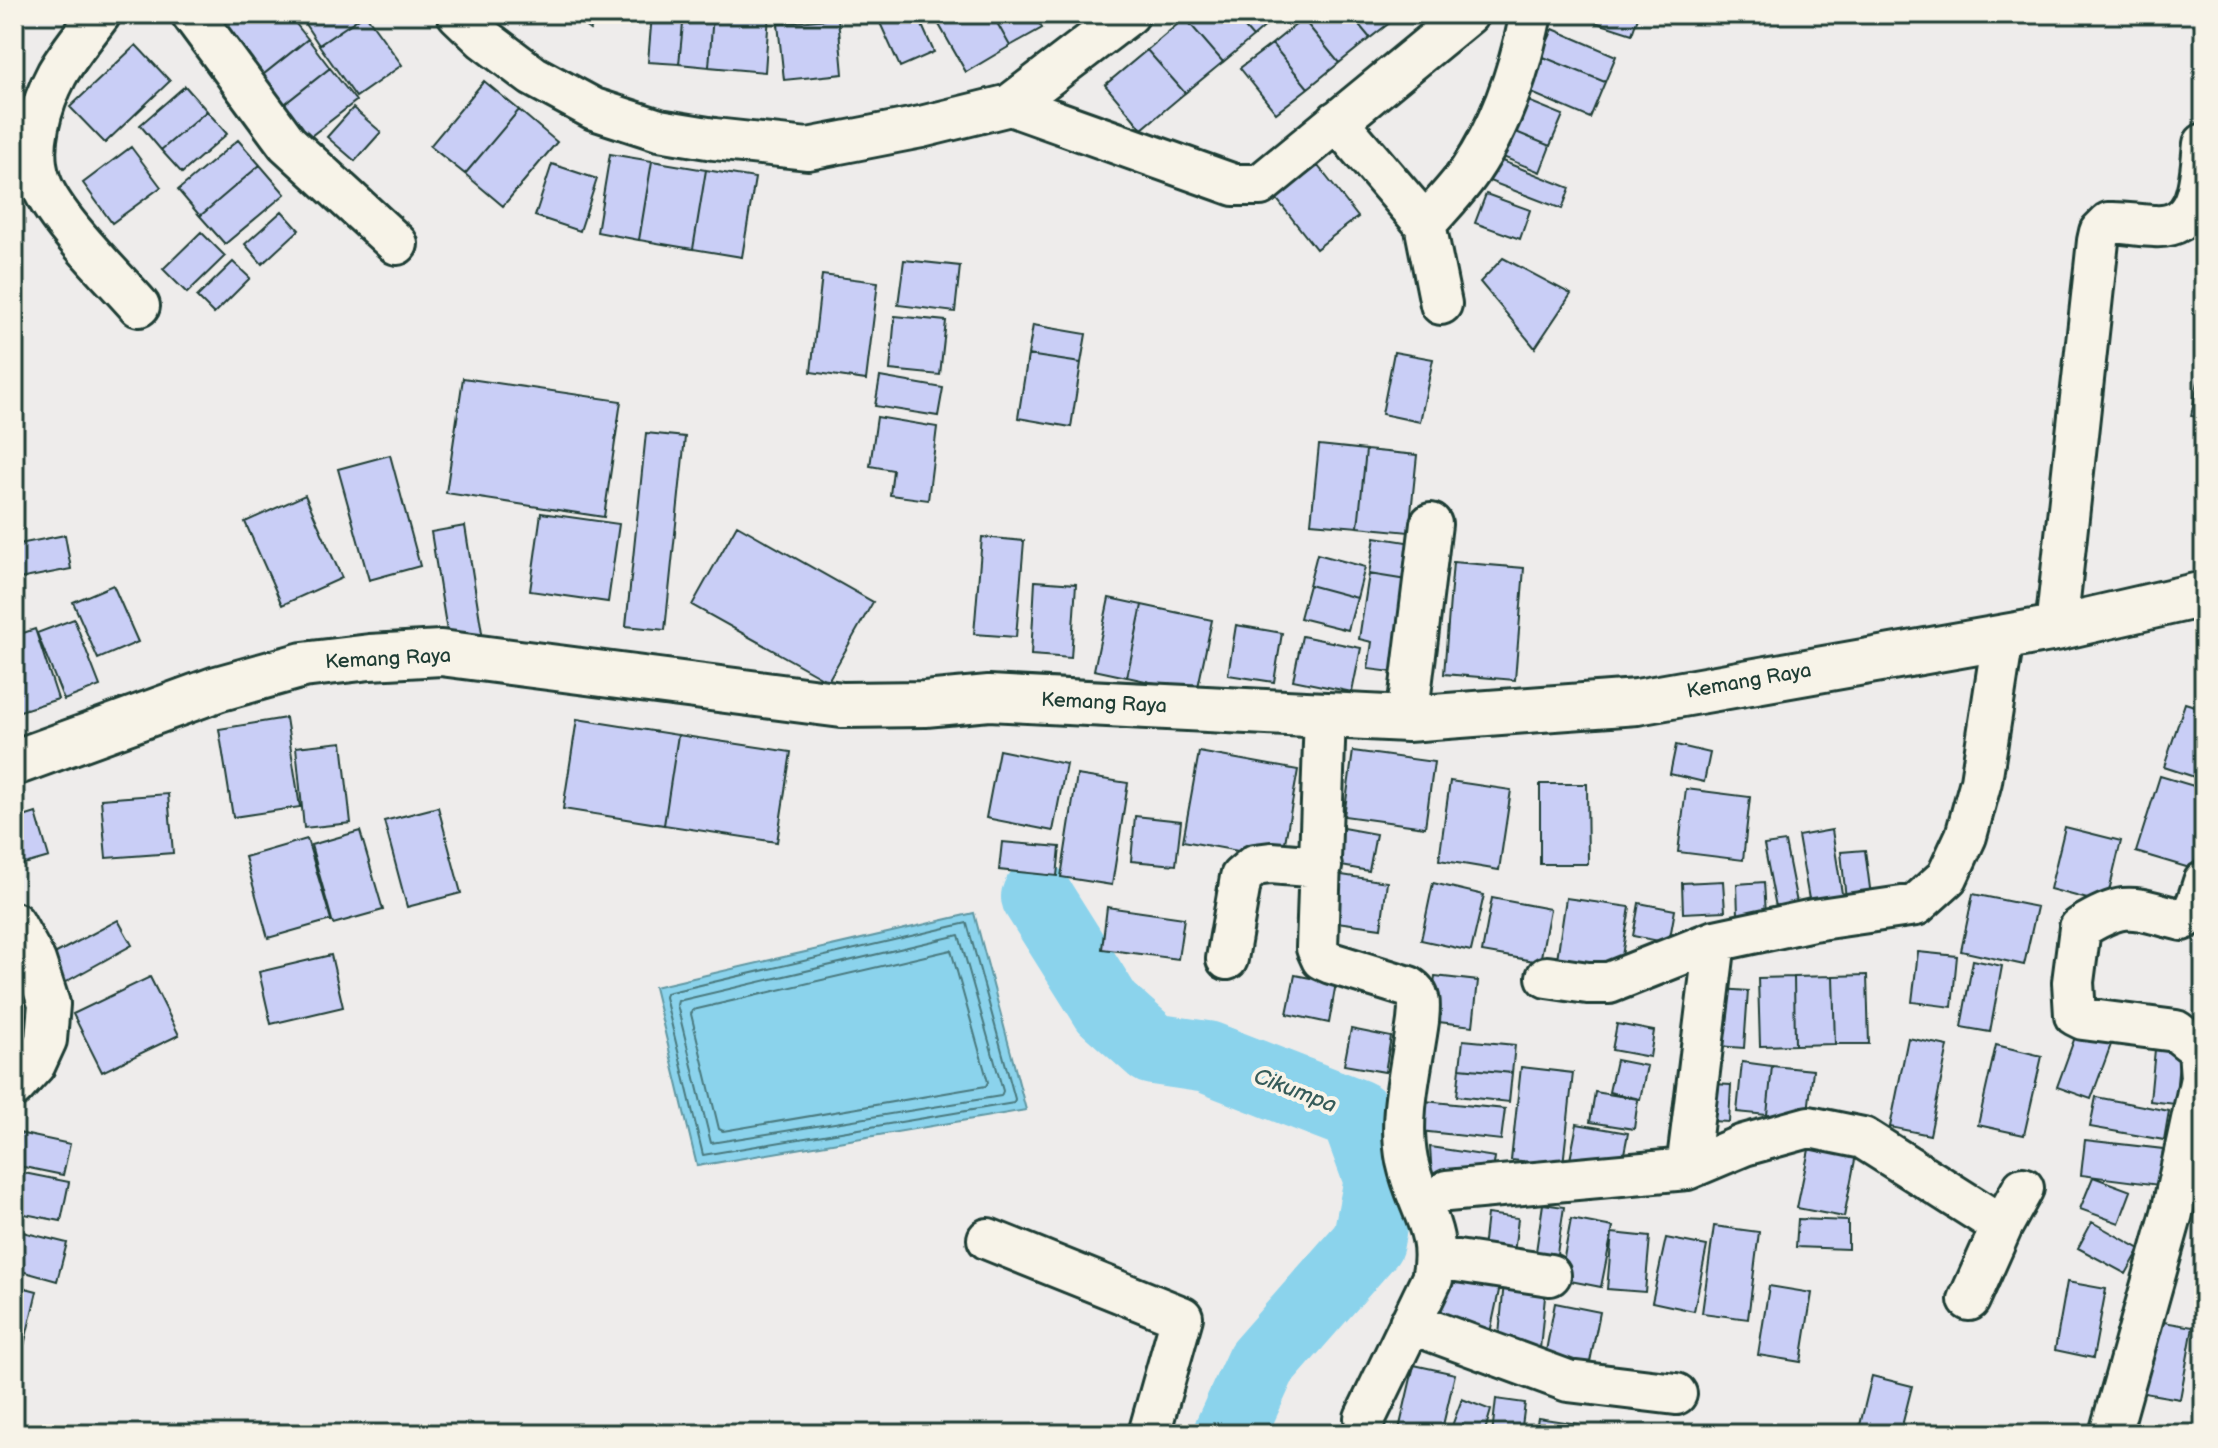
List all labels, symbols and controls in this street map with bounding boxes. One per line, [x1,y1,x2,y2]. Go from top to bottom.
street label: Kemang Raya [324,644,452,674]
street label: Kemang Raya [1685,658,1813,704]
street label: Kemang Raya [1040,688,1168,718]
water label: Cikumpa [1250,1063,1340,1119]

